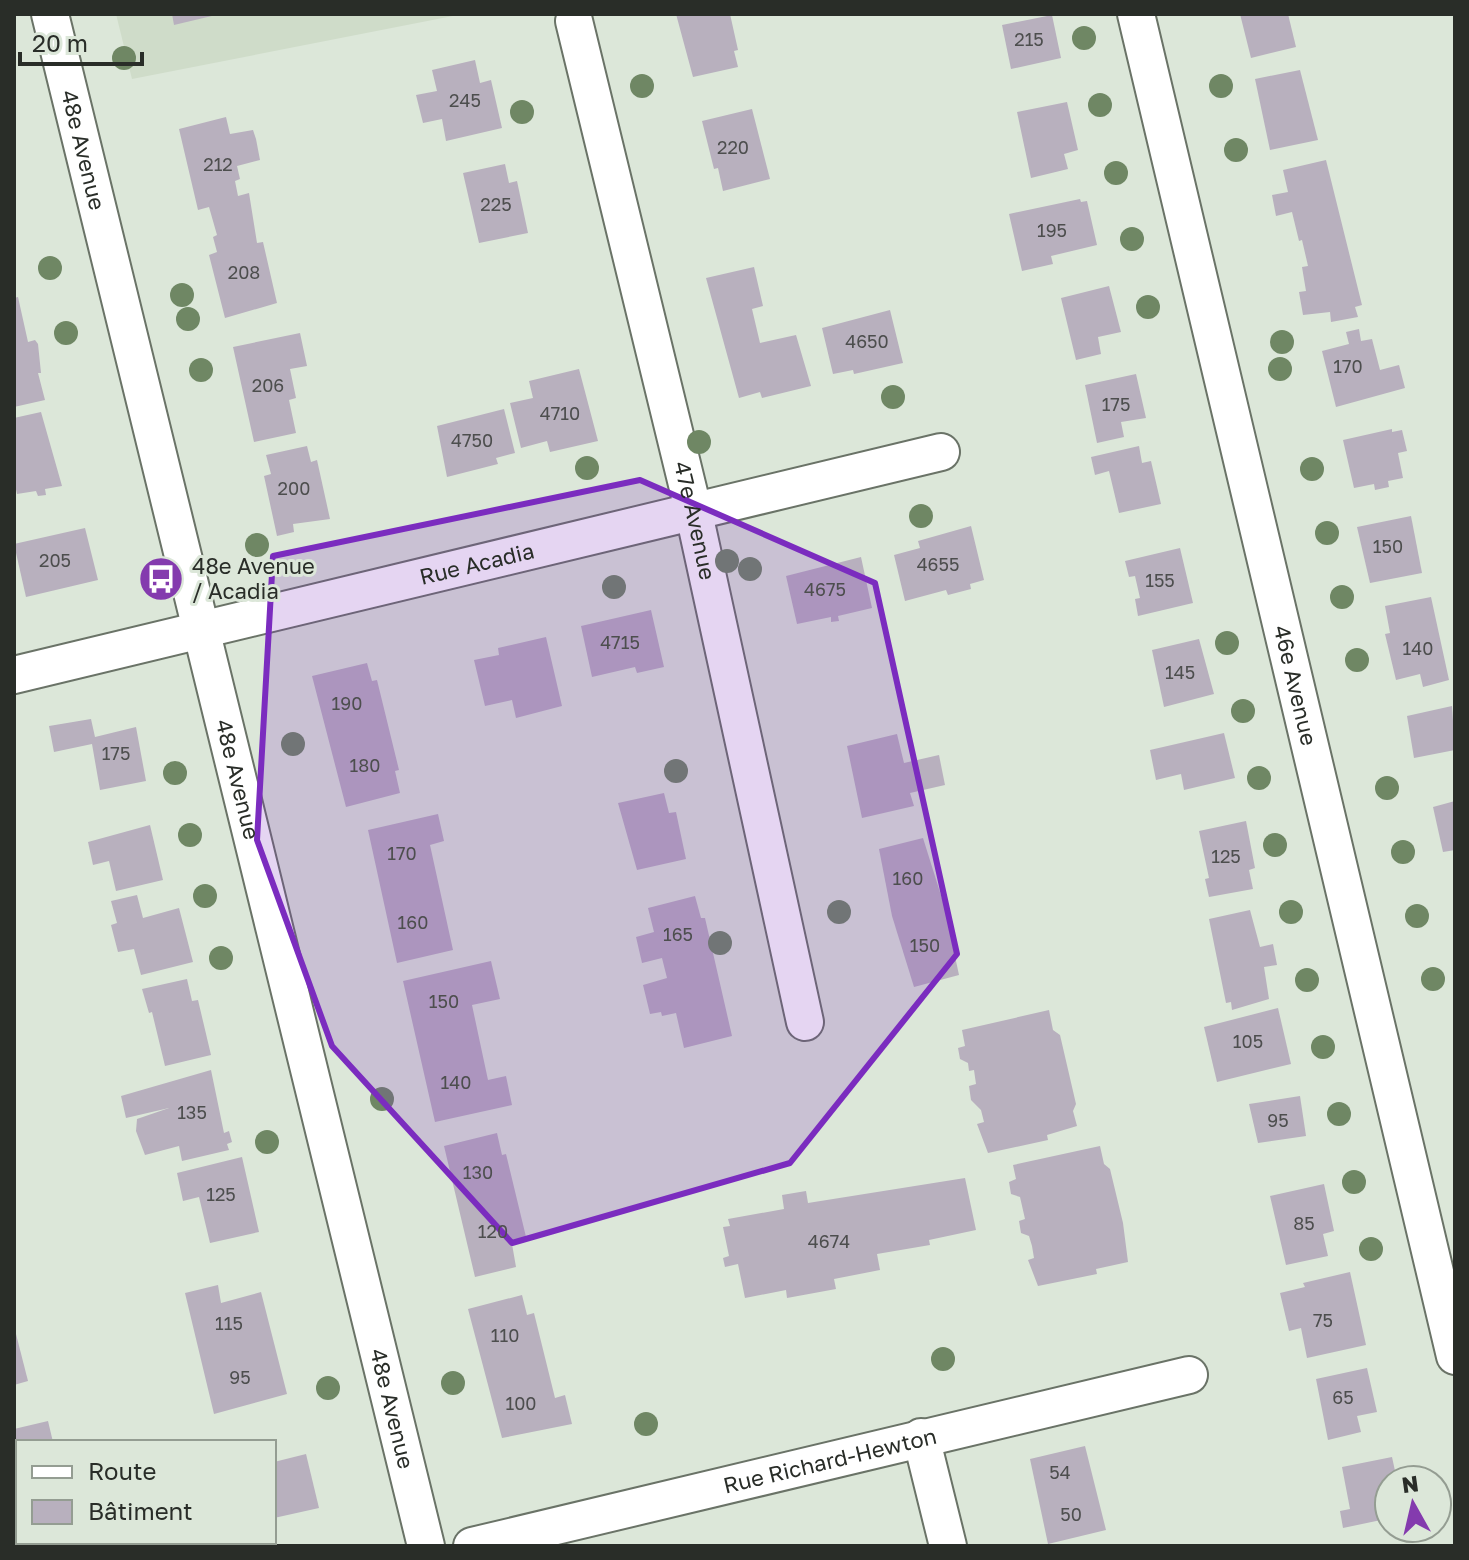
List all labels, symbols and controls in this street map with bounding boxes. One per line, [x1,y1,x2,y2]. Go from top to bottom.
scale bar [20,16,142,66]
text: 20 m [32,28,88,57]
house number: 215 [1014,28,1044,50]
street label: 48e Avenue [56,87,112,213]
house number: 245 [449,89,481,111]
house number: 220 [717,136,749,158]
house number: 212 [203,153,233,175]
house number: 225 [480,193,512,215]
house number: 195 [1037,219,1067,241]
house number: 208 [228,261,260,283]
house number: 4650 [845,330,889,352]
house number: 170 [1333,355,1363,377]
house number: 206 [252,374,284,396]
house number: 175 [1102,393,1130,415]
house number: 4710 [540,402,580,424]
house number: 4750 [451,429,493,451]
street label: 47e Avenue [669,458,722,582]
house number: 200 [278,477,310,499]
house number: 150 [1373,535,1403,557]
street label: Rue Acadia [417,536,537,590]
house number: 205 [39,549,71,571]
place label: 48e Avenue / Acadia [192,552,315,604]
house number: 4655 [917,553,959,575]
bus stop icon: 48e Avenue / Acadia [137,555,185,603]
house number: 155 [1145,569,1175,591]
house number: 4675 [804,578,846,600]
street label: 46e Avenue [1269,622,1323,748]
house number: 4715 [600,631,640,653]
house number: 140 [1403,637,1433,659]
house number: 145 [1165,661,1195,683]
house number: 190 [332,692,362,714]
street label: 48e Avenue [211,716,266,842]
house number: 175 [102,742,130,764]
house number: 180 [350,754,380,776]
house number: 170 [387,842,417,864]
house number: 125 [1211,845,1241,867]
house number: 160 [893,867,923,889]
house number: 160 [398,911,428,933]
house number: 165 [663,923,693,945]
house number: 150 [910,934,940,956]
house number: 150 [429,990,459,1012]
house number: 105 [1233,1030,1263,1052]
house number: 140 [441,1071,471,1093]
house number: 135 [177,1101,207,1123]
house number: 95 [1267,1109,1289,1131]
house number: 130 [463,1161,493,1183]
house number: 125 [206,1183,236,1205]
house number: 85 [1293,1212,1315,1234]
house number: 120 [478,1220,508,1242]
house number: 4674 [808,1230,850,1252]
house number: 75 [1313,1309,1333,1331]
house number: 115 [215,1312,243,1334]
house number: 110 [491,1324,519,1346]
street label: 48e Avenue [365,1346,421,1471]
house number: 95 [229,1366,251,1388]
house number: 65 [1332,1386,1354,1408]
house number: 100 [505,1392,537,1414]
street label: Rue Richard-Hewton [721,1422,939,1499]
legend [16,1440,276,1544]
text: Route [88,1456,157,1485]
house number: 54 [1049,1461,1071,1483]
north arrow [1373,1464,1453,1544]
text: N [1400,1469,1420,1498]
text: Bâtiment [88,1496,193,1525]
house number: 50 [1060,1503,1082,1525]

